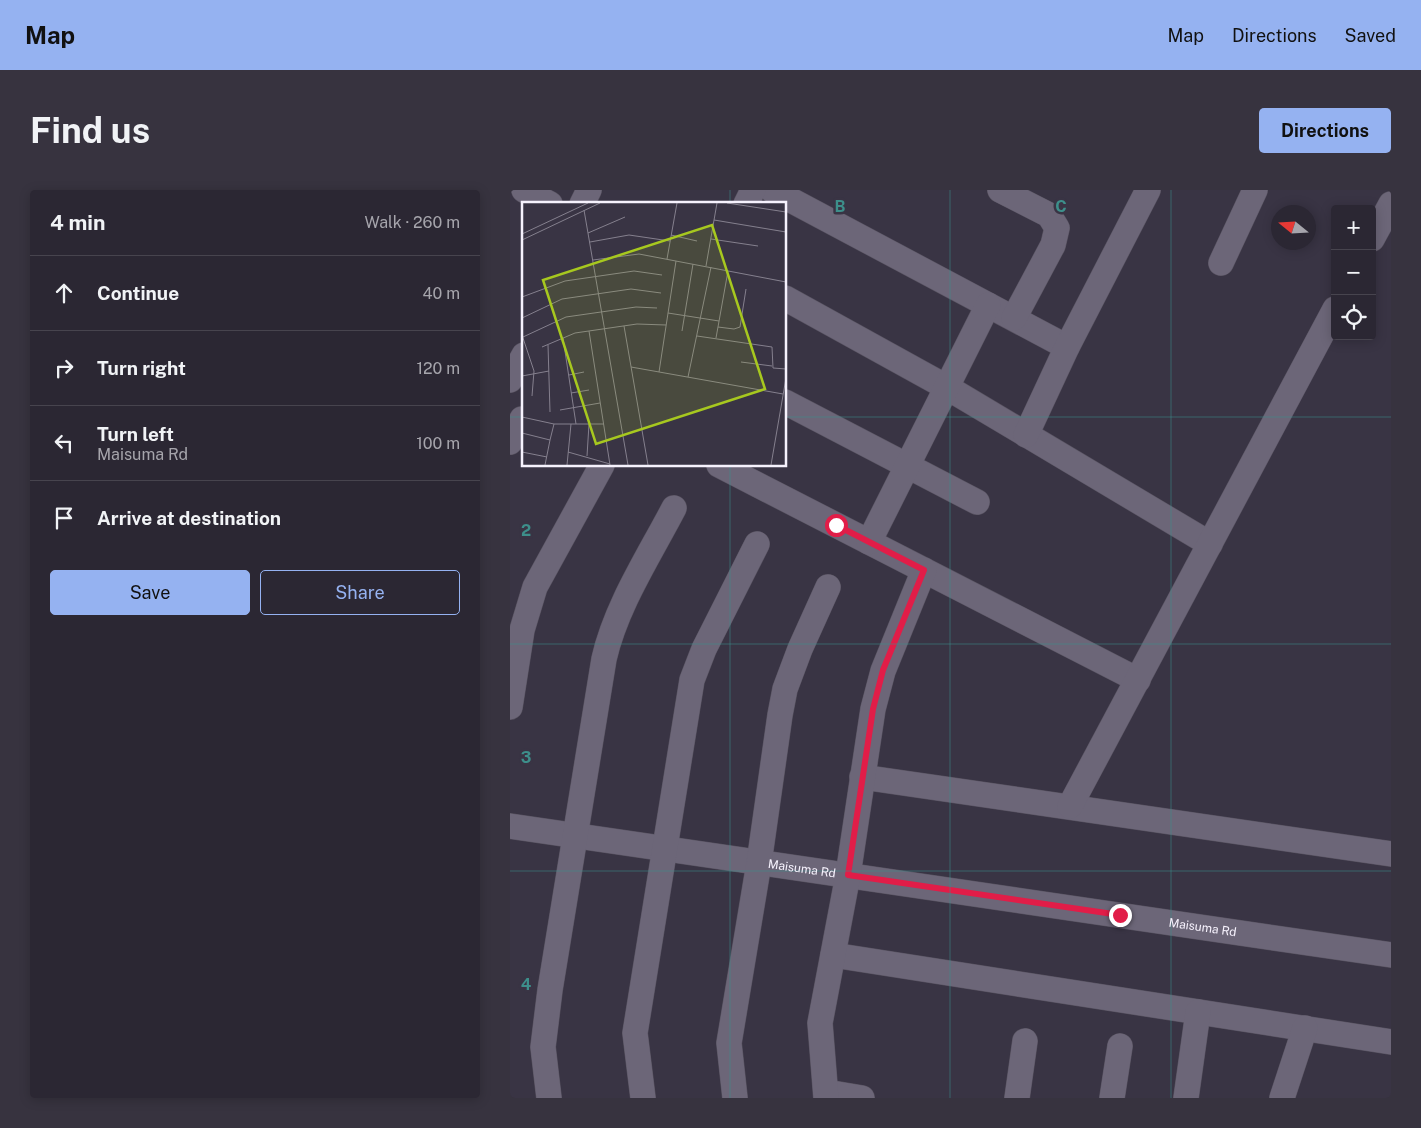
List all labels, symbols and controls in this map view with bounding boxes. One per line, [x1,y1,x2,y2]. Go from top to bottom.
text: Map [25,21,75,49]
text: Map [1167,25,1204,46]
text: Directions [1232,25,1317,46]
text: Saved [1345,25,1396,46]
button: Directions [1259,108,1391,153]
text: Find us [30,110,150,151]
text: B [835,197,846,216]
text: C [1055,197,1067,216]
inset map [522,202,786,466]
north arrow [1271,205,1316,250]
map controls [1331,205,1376,340]
button: + [1331,205,1376,250]
text: 4 min [50,210,105,235]
text: Walk · 260 m [365,213,460,232]
button: − [1331,250,1376,295]
icon: ahead [50,279,78,307]
text: Continue [97,282,179,304]
text: 40 m [422,284,460,303]
button: locate [1331,295,1376,340]
icon: right [50,354,78,382]
text: Turn right [97,357,186,379]
text: 120 m [416,359,460,378]
text: Turn left [97,423,174,445]
icon: left [50,429,78,457]
text: 100 m [416,434,460,453]
text: Maisuma Rd [97,445,188,464]
icon: arrive [50,504,78,532]
text: Arrive at destination [97,507,281,529]
route start [825,514,848,537]
text: 2 [521,521,531,540]
button: Save [50,570,250,615]
button: Share [260,570,460,615]
text: 3 [521,748,531,767]
street label: Maisuma Rd [767,857,837,881]
route end [1109,904,1132,927]
street label: Maisuma Rd [1168,916,1237,939]
text: 4 [521,975,532,994]

